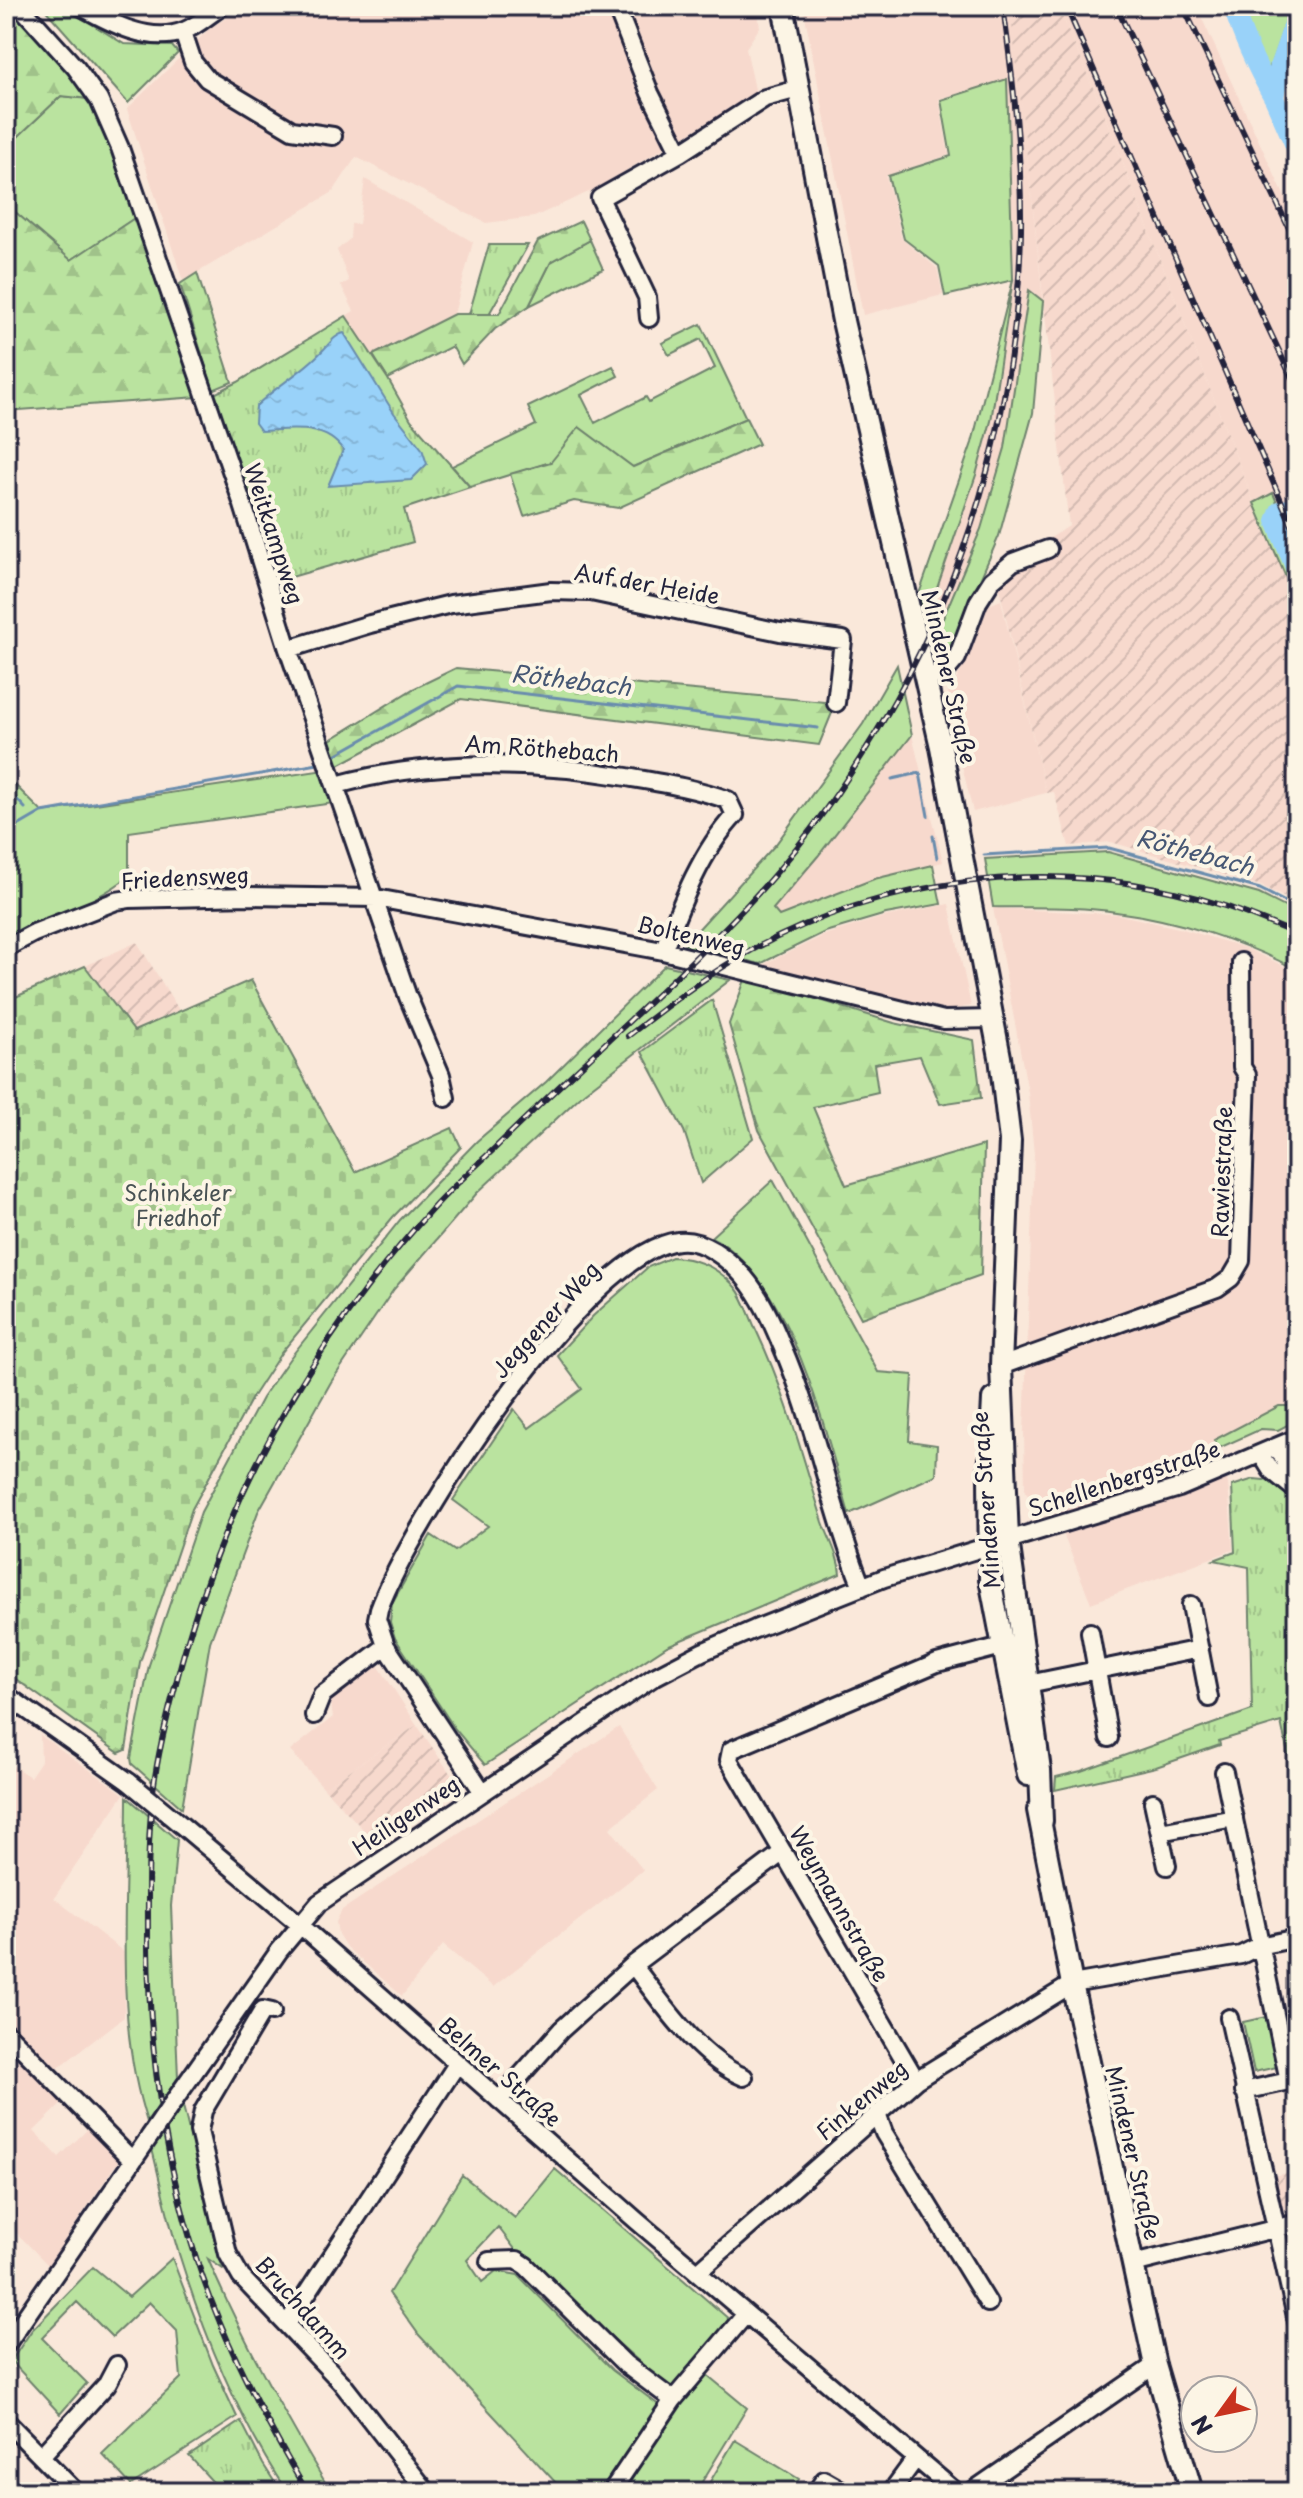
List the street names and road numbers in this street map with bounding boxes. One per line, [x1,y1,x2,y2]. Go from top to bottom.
street label: Weitkampweg [237,459,314,608]
street label: Auf der Heide [572,554,722,611]
street label: Mindener Straße [914,586,987,767]
street label: Am Röthebach [464,726,620,769]
street label: Friedensweg [120,857,250,896]
street label: Boltenweg [634,906,749,963]
street label: Rawiestraße [1202,1106,1239,1238]
street label: Jeggener Weg [483,1253,606,1385]
street label: Mindener Straße [962,1410,1007,1590]
street label: Schellenbergstraße [1023,1431,1224,1524]
street label: Heiligenweg [345,1767,466,1863]
street label: Weymannstraße [782,1819,899,1988]
street label: Belmer Straße [432,2008,570,2134]
street label: Finkenweg [808,2051,914,2147]
street label: Mindener Straße [1098,2062,1171,2243]
street label: Bruchdamm [249,2248,359,2366]

